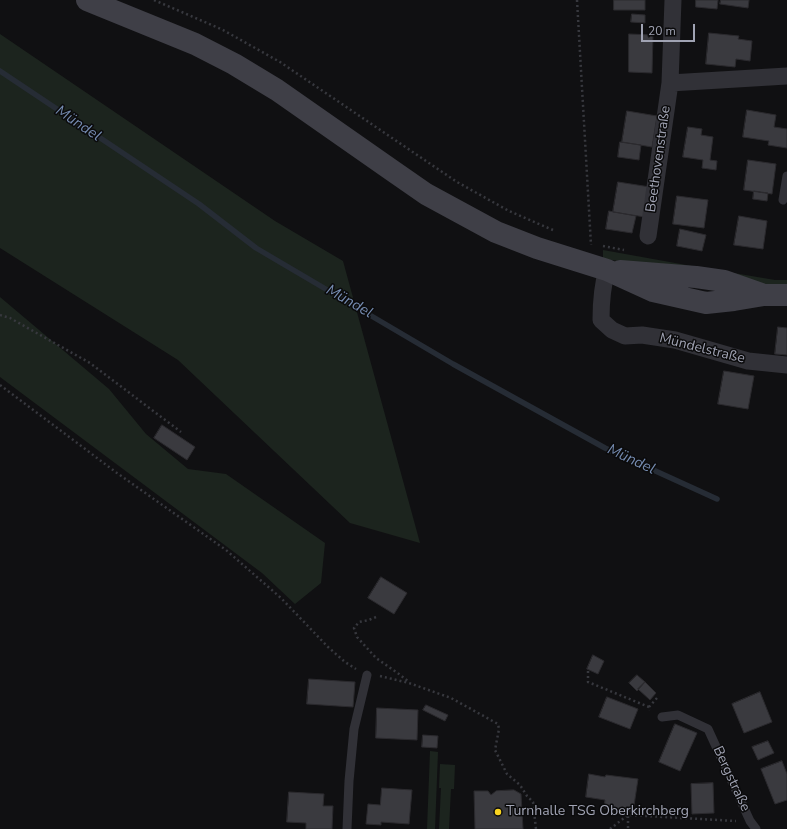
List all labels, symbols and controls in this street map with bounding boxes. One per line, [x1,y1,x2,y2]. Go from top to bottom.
scale bar [643,16,697,42]
text: 20 m [648,23,676,39]
water label: Mündel [52,102,104,146]
street label: Beethovenstraße [643,105,675,213]
water label: Mündel [322,281,376,323]
street label: Mündelstraße [658,330,746,368]
water label: Mündel [604,441,658,479]
street label: Bergstraße [709,744,753,814]
place label: Turnhalle TSG Oberkirchberg [506,804,689,820]
marker: Turnhalle TSG Oberkirchberg [493,807,503,817]

